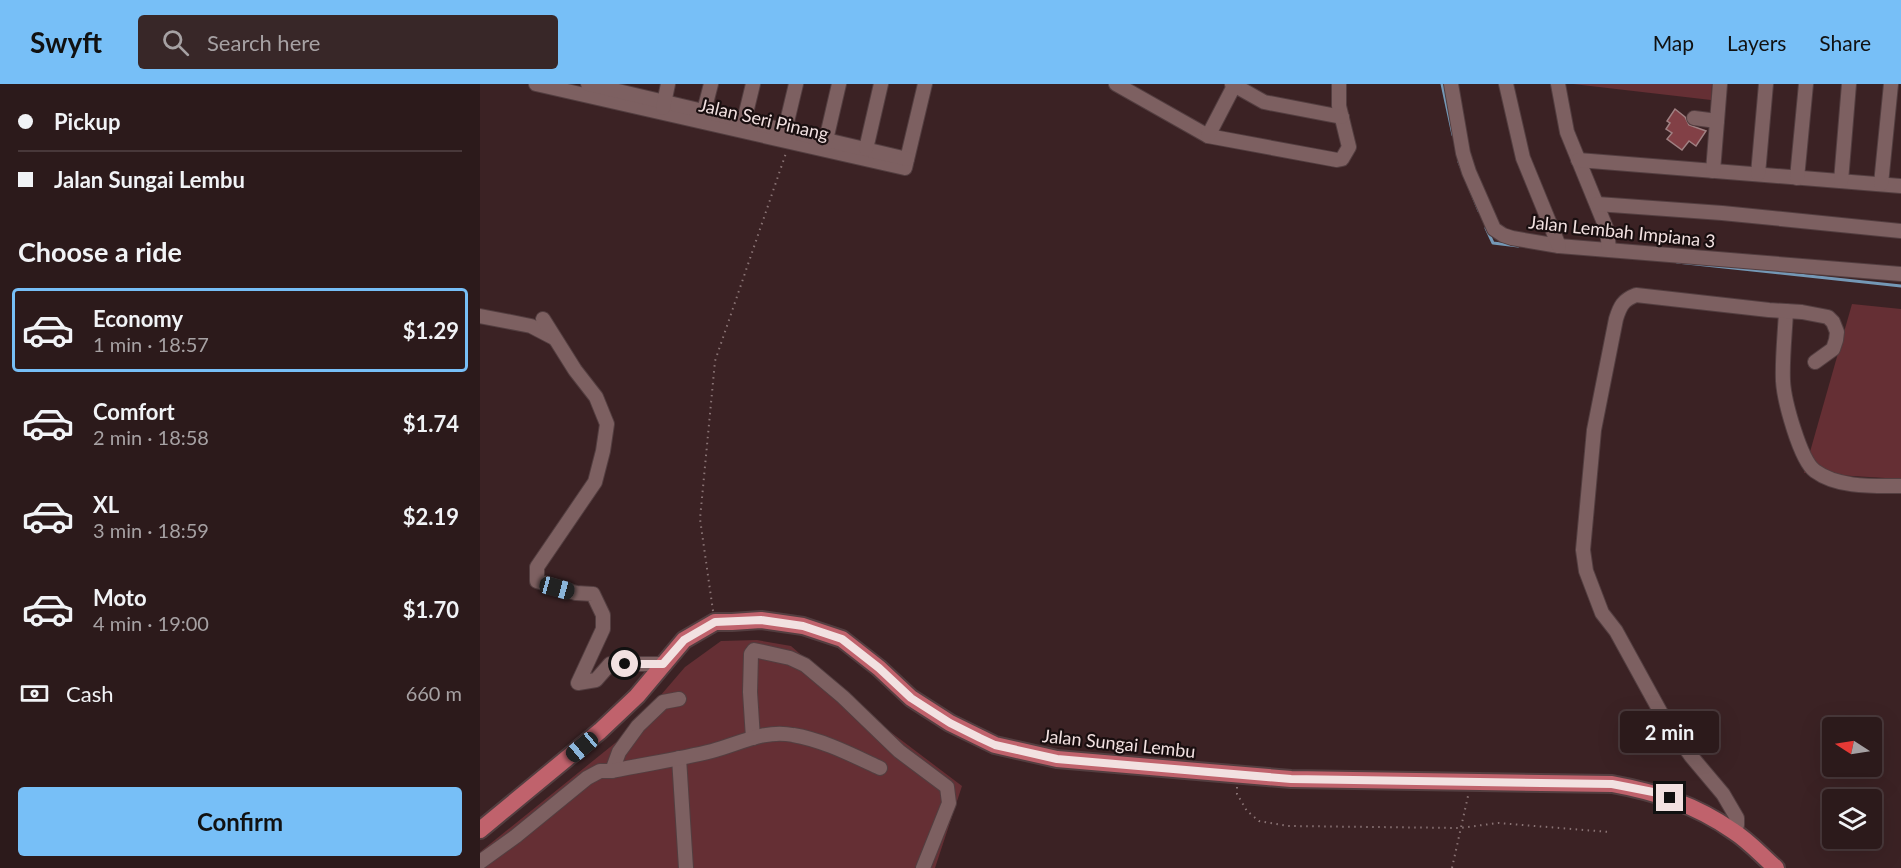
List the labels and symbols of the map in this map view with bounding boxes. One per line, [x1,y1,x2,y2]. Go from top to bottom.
street label: Jalan Seri Pinang [697,93,831,145]
street label: Jalan Lembah Impiana 3 [1528,210,1716,252]
car [537,575,577,601]
route start [611,650,638,677]
callout: 2 min [1620,711,1720,753]
north arrow [1822,717,1882,777]
street label: Jalan Sungai Lembu [1041,724,1197,762]
car [562,729,602,765]
route end [1656,784,1683,811]

